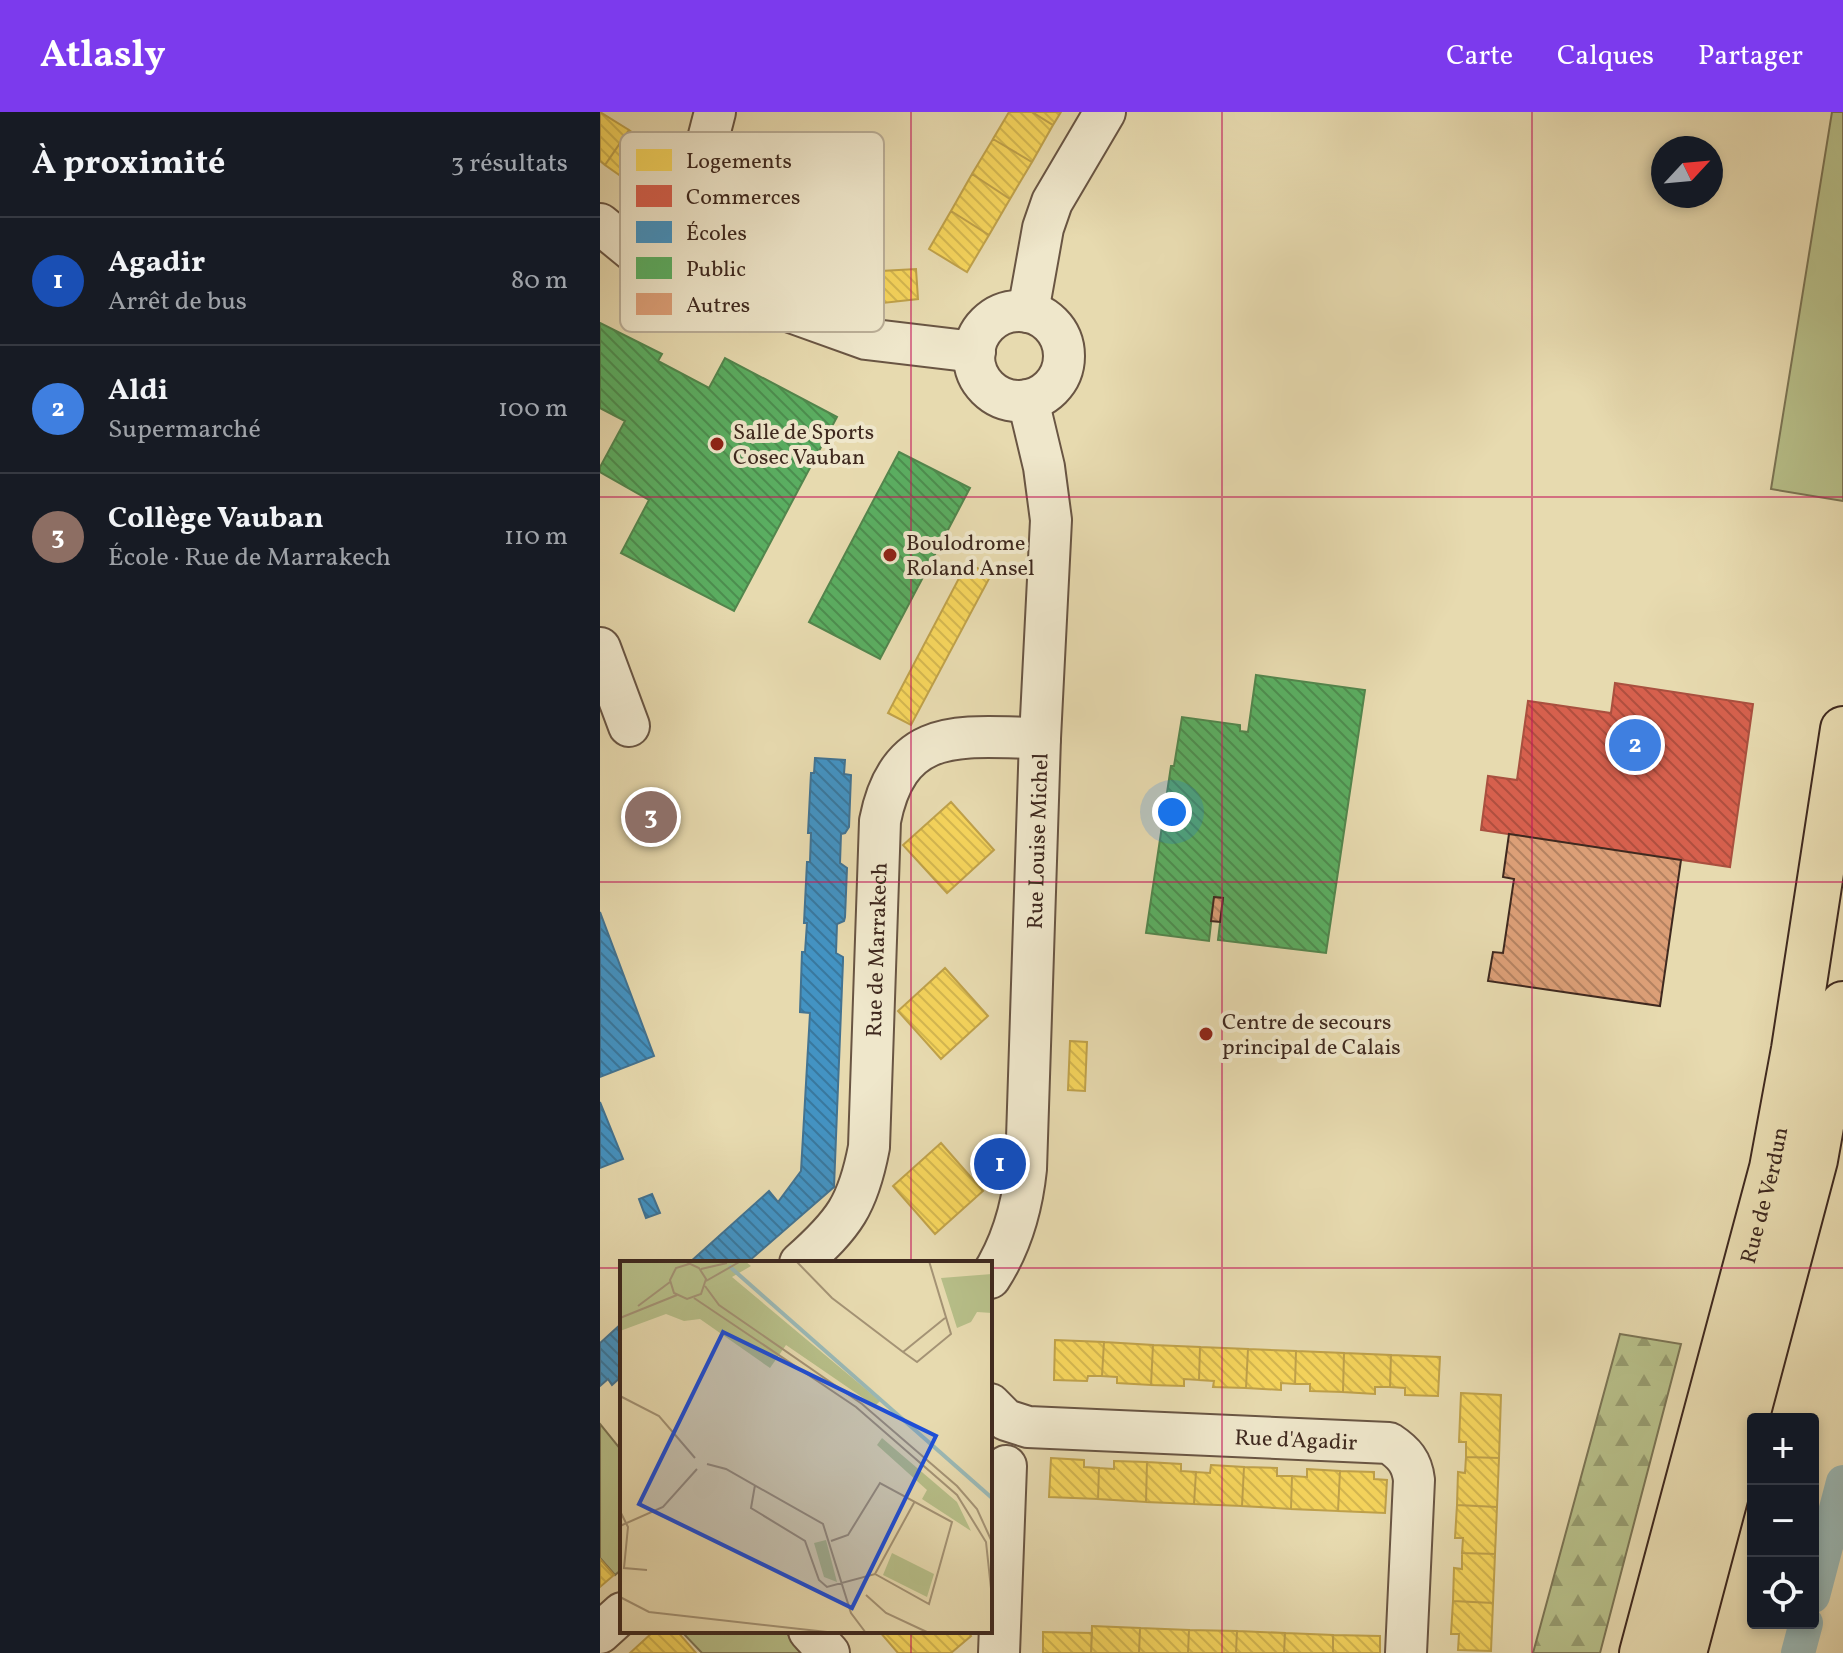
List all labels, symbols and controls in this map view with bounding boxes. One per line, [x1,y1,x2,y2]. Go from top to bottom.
text: Atlasly [40,30,166,83]
text: Carte [1446,37,1513,76]
text: Calques [1557,37,1654,76]
text: Partager [1698,37,1803,76]
legend [620,132,884,332]
north arrow [1651,136,1723,208]
text: À proximité [32,141,225,188]
text: 3 résultats [451,146,568,182]
text: Logements [686,147,792,178]
text: Commerces [686,183,800,214]
text: Écoles [686,219,747,250]
text: Agadir [108,242,205,284]
text: Public [686,255,746,286]
text: 1 [53,263,63,299]
text: 80 m [511,263,568,299]
text: Arrêt de bus [108,284,247,320]
text: Autres [686,291,750,322]
text: Aldi [108,370,168,412]
text: 2 [51,391,65,427]
text: 100 m [498,391,568,427]
text: Supermarché [108,412,261,448]
place label: Salle de Sports Cosec Vauban [733,418,874,474]
marker: Salle de Sports Cosec Vauban [708,435,726,453]
text: Collège Vauban [108,498,324,540]
text: 3 [51,519,65,555]
text: 110 m [504,519,568,555]
place label: Boulodrome Roland Ansel [906,529,1035,585]
text: École · Rue de Marrakech [108,540,391,576]
marker: Boulodrome Roland Ansel [881,546,899,564]
pin: 2 [1609,715,1661,775]
street label: Rue Louise Michel [1021,753,1058,930]
pin: 3 [625,787,677,847]
your location [1152,792,1192,832]
street label: Rue de Marrakech [860,862,897,1038]
place label: Centre de secours principal de Calais [1222,1008,1401,1064]
marker: Centre de secours principal de Calais [1197,1025,1215,1043]
street label: Rue de Verdun [1734,1125,1797,1267]
pin: 1 [974,1134,1026,1194]
inset map [620,1261,992,1633]
map controls [1747,1413,1819,1629]
button: + [1747,1413,1819,1485]
street label: Rue d'Agadir [1234,1423,1358,1460]
button: − [1747,1485,1819,1557]
button: locate [1747,1557,1819,1629]

